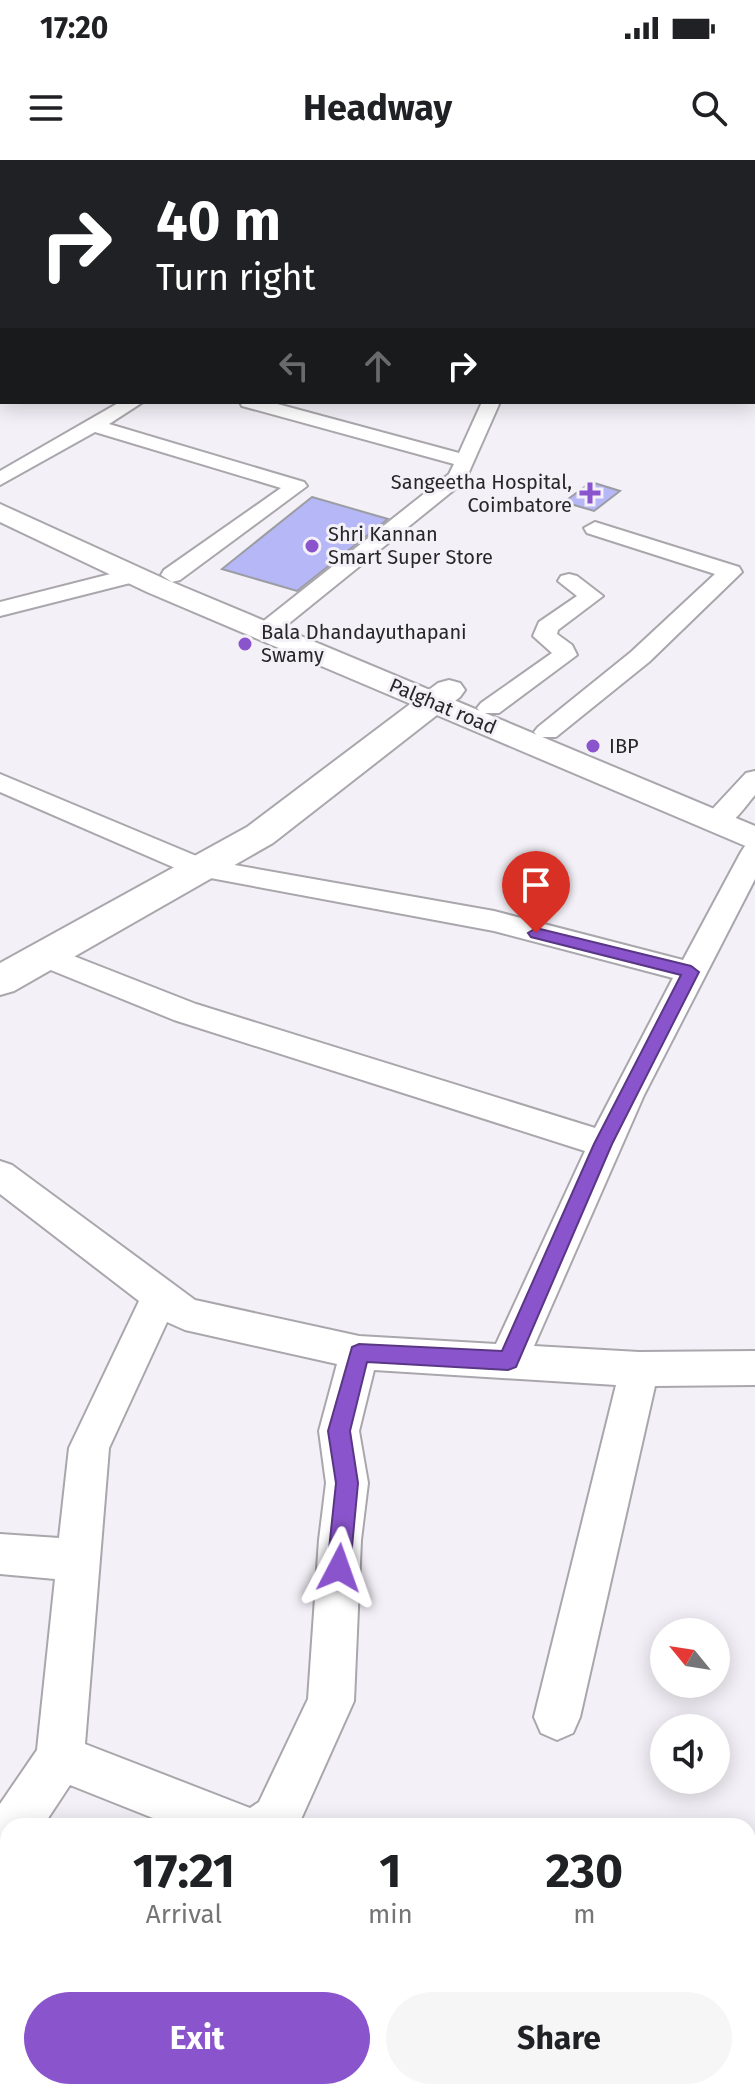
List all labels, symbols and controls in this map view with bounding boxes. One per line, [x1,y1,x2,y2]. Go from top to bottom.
text: 17:20 [40,10,108,46]
icon: menu [24,86,68,130]
text: Headway [303,86,452,130]
icon: search [687,86,731,130]
text: 40 m [156,188,281,255]
icon: right [24,192,128,296]
text: Turn right [156,256,316,300]
icon: left [272,344,316,388]
icon: ahead [356,344,400,388]
icon: right [440,344,484,388]
place label: Sangeetha Hospital, Coimbatore [391,470,572,517]
marker: Sangeetha Hospital, Coimbatore [579,482,601,504]
place label: Shri Kannan Smart Super Store [328,522,493,569]
marker: Shri Kannan Smart Super Store [303,537,321,555]
place label: Bala Dhandayuthapani Swamy [261,620,467,667]
marker: Bala Dhandayuthapani Swamy [236,635,254,653]
street label: Palghat road [386,673,500,739]
place label: IBP [609,734,639,758]
marker: IBP [584,737,602,755]
pin [502,851,570,933]
icon: arrive [514,863,558,907]
position arrow [297,1526,381,1610]
north arrow [650,1618,730,1698]
map controls [650,1618,730,1794]
button: sound [650,1714,730,1794]
text: 17:21 [133,1842,235,1900]
text: 1 [379,1842,401,1900]
text: 230 [546,1842,623,1900]
text: Arrival [146,1899,222,1930]
text: min [368,1899,413,1930]
text: m [573,1899,596,1930]
button: Exit [24,1992,370,2084]
button: Share [386,1992,732,2084]

